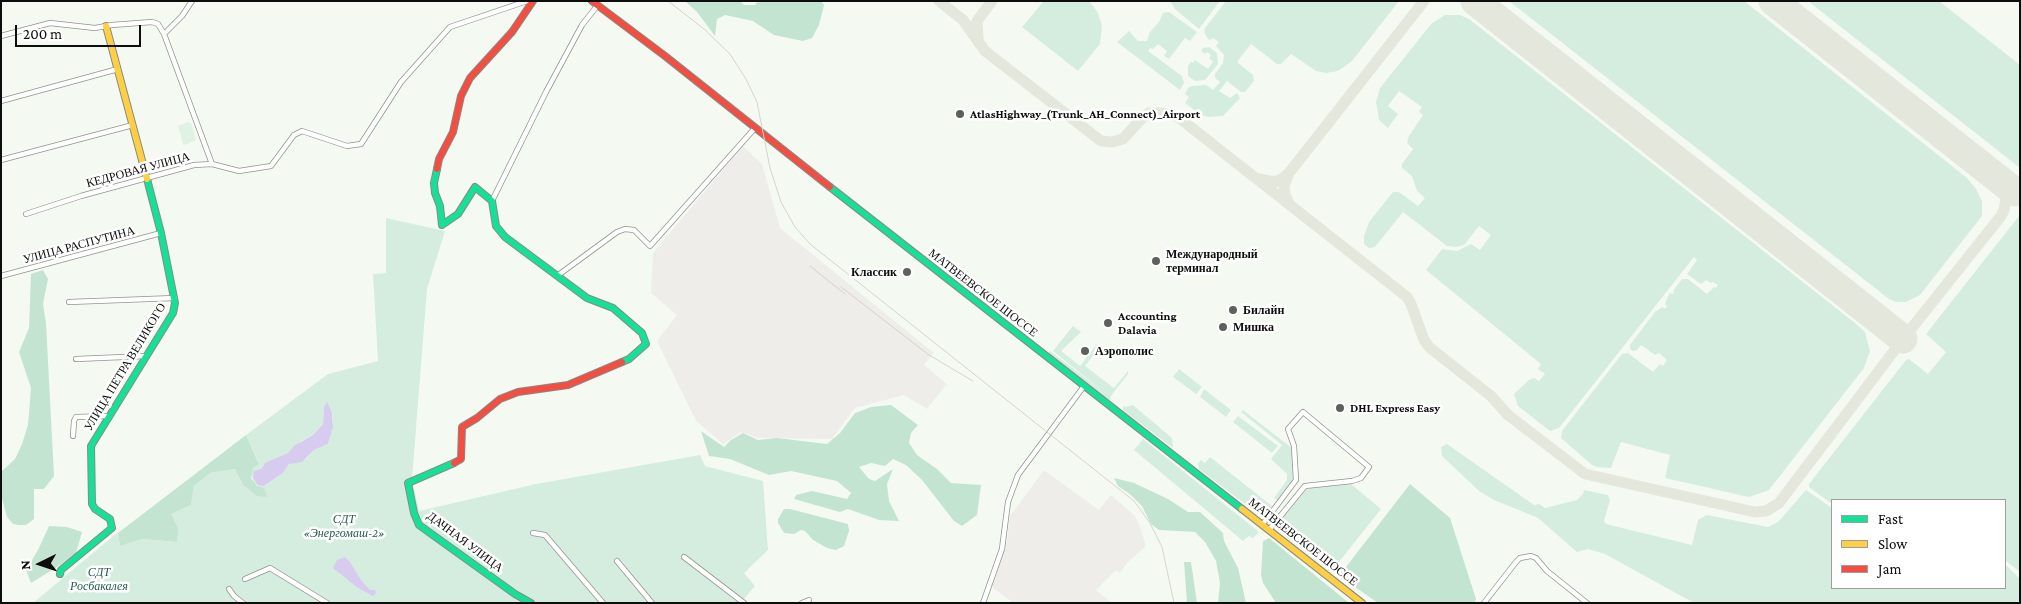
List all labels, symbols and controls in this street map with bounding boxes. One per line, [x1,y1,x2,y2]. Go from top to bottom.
scale bar [18,15,144,47]
text: 200 m [23,26,62,42]
place label: AtlasHighway_(Trunk_AH_Connect)_Airport [970,107,1200,121]
marker: AtlasHighway_(Trunk_AH_Connect)_Airport [954,108,966,120]
street label: КЕДРОВАЯ УЛИЦА [85,149,191,191]
street label: УЛИЦА РАСПУТИНА [21,223,137,267]
street label: МАТВЕЕВСКОЕ ШОССЕ [926,246,1040,340]
place label: Международный терминал [1166,247,1258,275]
marker: Международный терминал [1150,255,1162,267]
place label: Классик [851,265,897,279]
marker: Классик [901,266,913,278]
street label: УЛИЦА ПЕТРА ВЕЛИКОГО [81,300,169,434]
place label: Билайн [1243,303,1284,317]
marker: Билайн [1227,304,1239,316]
place label: Accounting Dalavia [1118,309,1176,337]
marker: Accounting Dalavia [1102,317,1114,329]
place label: Мишка [1233,320,1274,334]
marker: Мишка [1217,321,1229,333]
place label: Аэрополис [1095,344,1153,358]
marker: Аэрополис [1079,345,1091,357]
place label: DHL Express Easy [1350,401,1440,415]
marker: DHL Express Easy [1334,402,1346,414]
street label: МАТВЕЕВСКОЕ ШОССЕ [1246,495,1360,589]
legend [1831,499,2006,589]
street label: ДАЧНАЯ УЛИЦА [424,509,506,575]
text: Fast [1878,511,1903,527]
park label: СДТ «Энергомаш-2» [304,512,384,540]
text: Slow [1878,536,1907,552]
north arrow [15,539,65,589]
text: N [17,560,33,570]
text: Jam [1878,561,1901,577]
park label: СДТ Росбакалея [70,565,128,593]

